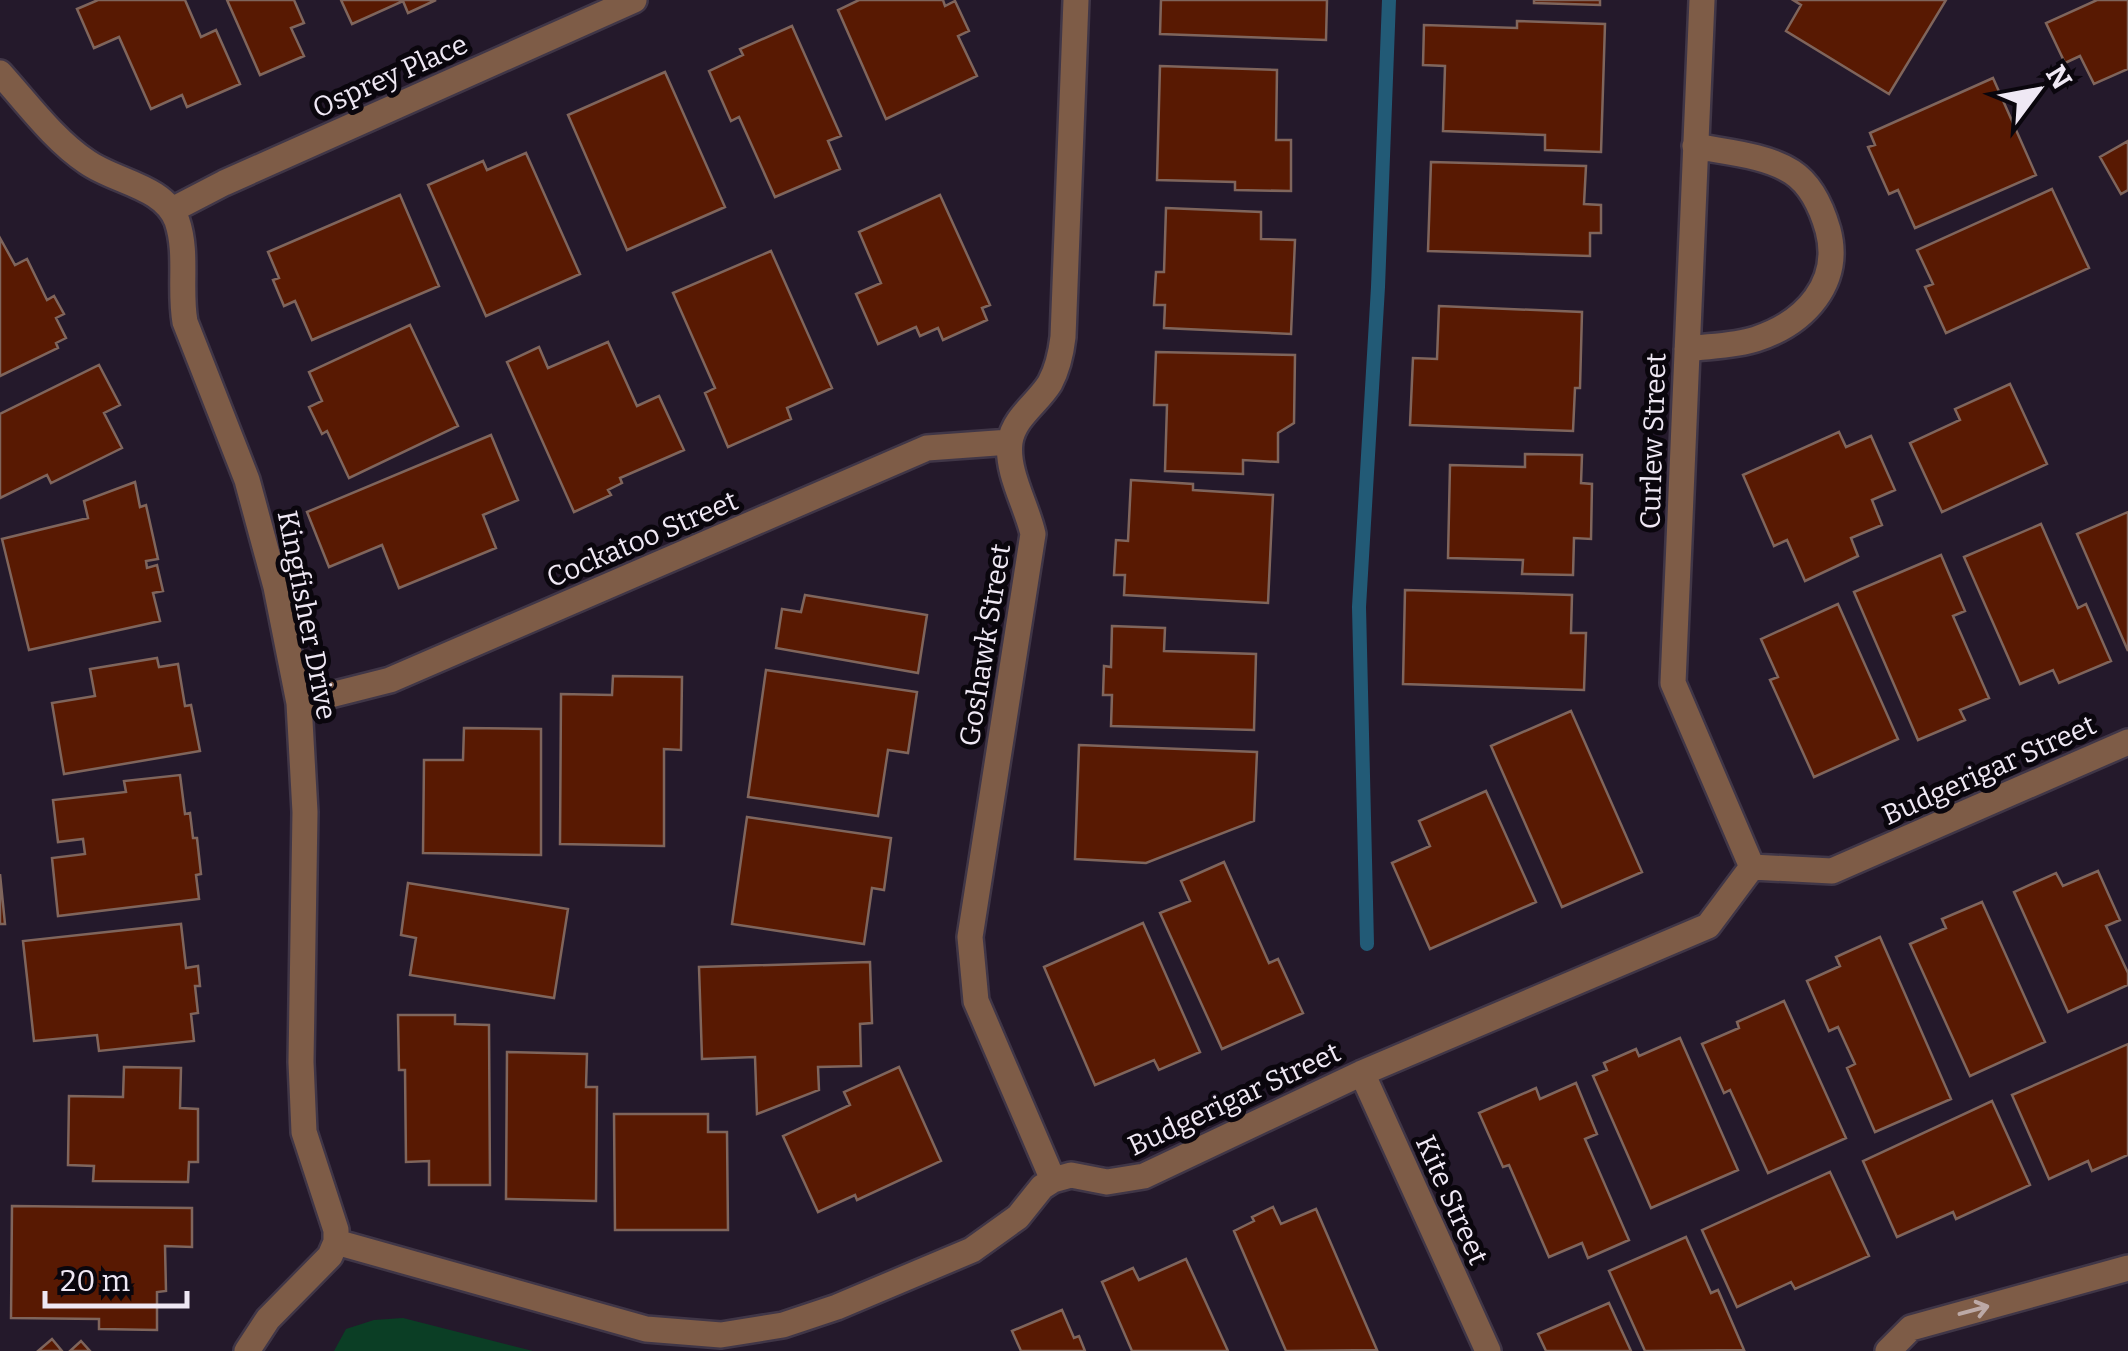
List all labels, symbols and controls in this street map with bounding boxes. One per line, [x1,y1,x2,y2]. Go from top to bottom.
street label: Osprey Place [307,27,473,125]
north arrow [1988,40,2088,140]
text: N [2039,59,2078,95]
street label: Curlew Street [1633,352,1673,530]
street label: Cockatoo Street [542,484,742,594]
street label: Kingfisher Drive [271,508,343,722]
street label: Goshawk Street [953,541,1017,749]
street label: Budgerigar Street [1877,708,2101,832]
street label: Budgerigar Street [1123,1035,1345,1163]
street label: Kite Street [1409,1130,1495,1270]
scale bar [45,1246,188,1308]
text: 20 m [60,1263,131,1299]
one-way arrow [1957,1300,1989,1319]

